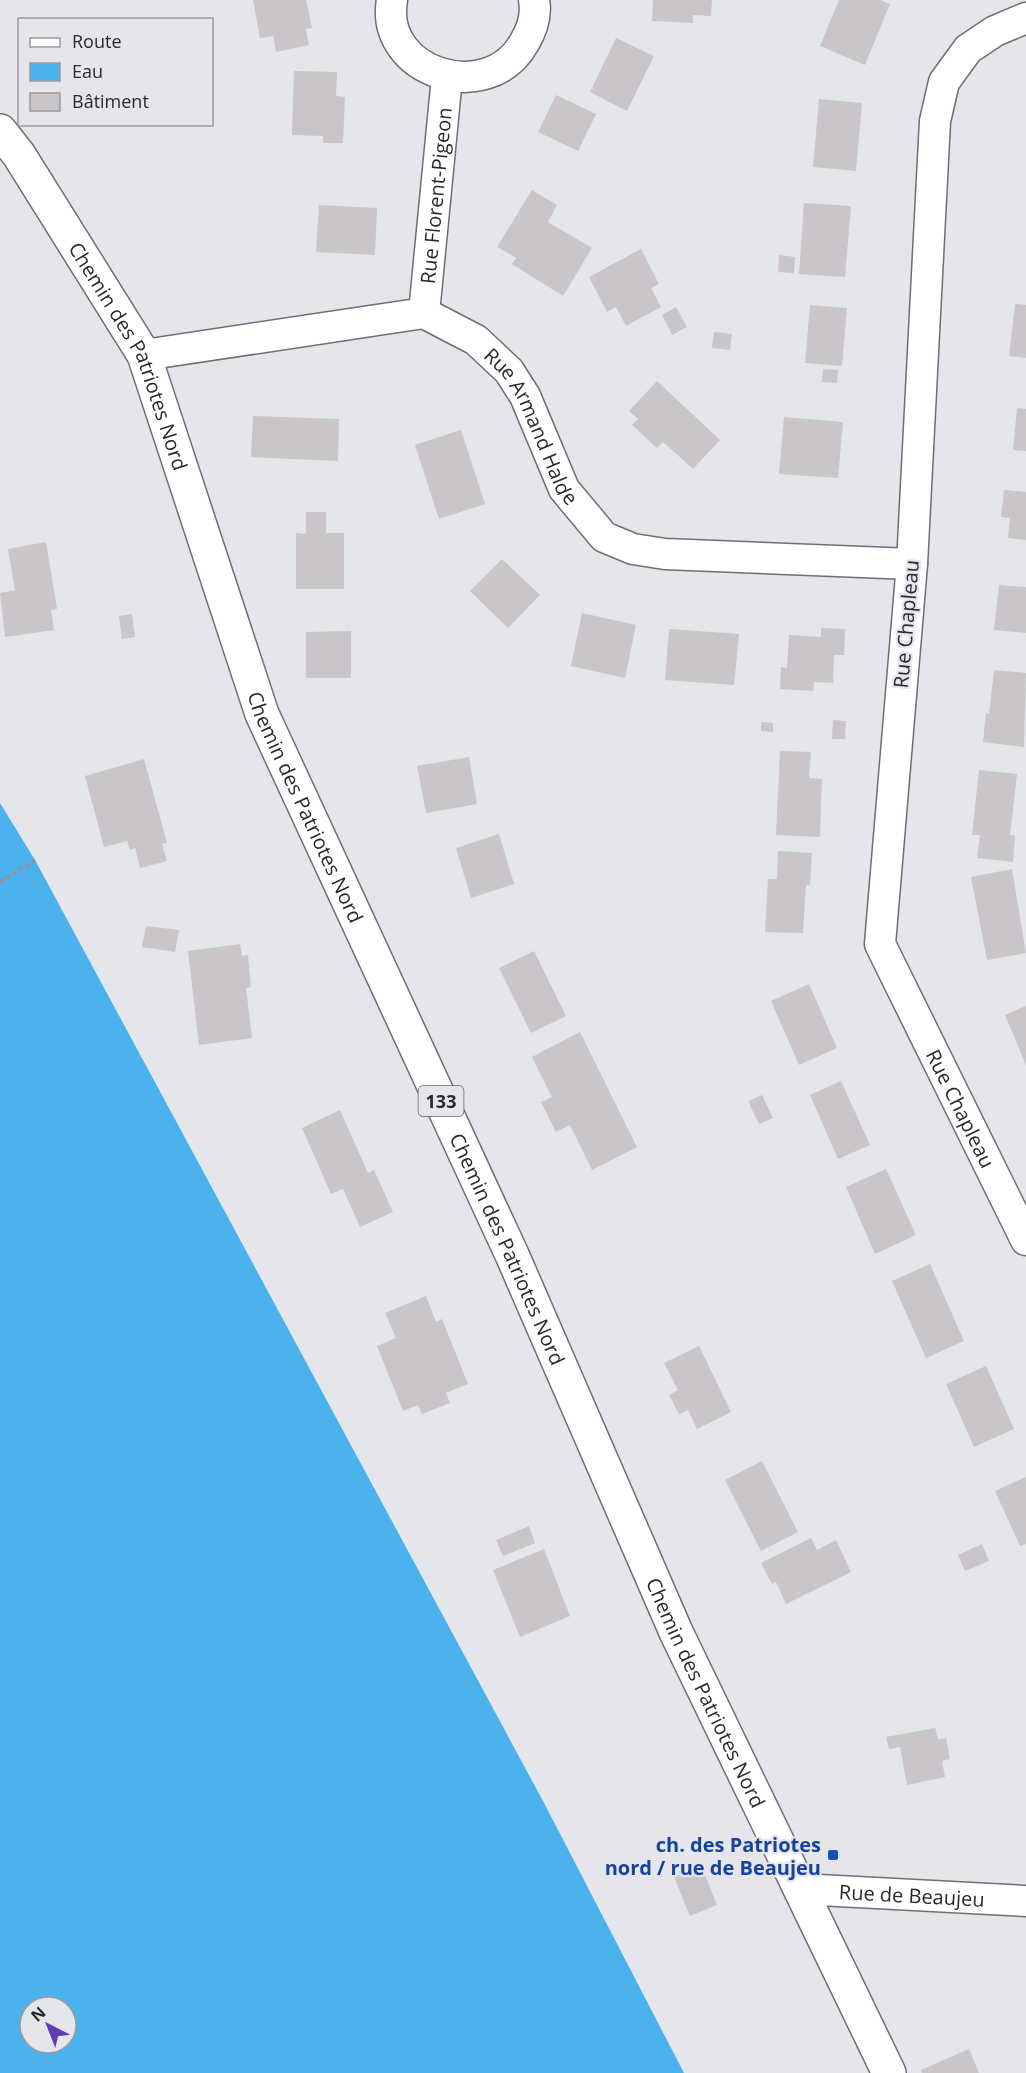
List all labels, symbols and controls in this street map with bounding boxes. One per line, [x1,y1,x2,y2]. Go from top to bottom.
legend [18,18,213,126]
text: Route [72,29,122,53]
text: Eau [72,59,103,83]
text: Bâtiment [72,89,149,113]
street label: Rue Florent-Pigeon [413,106,457,285]
street label: Chemin des Patriotes Nord [63,237,194,474]
street label: Rue Armand Halde [479,341,585,510]
street label: Rue Chapleau [887,559,925,689]
street label: Chemin des Patriotes Nord [242,688,370,927]
street label: Rue Chapleau [920,1044,1002,1172]
road number: 133 [418,1086,464,1116]
street label: Chemin des Patriotes Nord [444,1128,572,1369]
street label: Chemin des Patriotes Nord [640,1573,772,1812]
place label: ch. des Patriotes nord / rue de Beaujeu [605,1831,821,1881]
marker: ch. des Patriotes nord / rue de Beaujeu [826,1848,840,1862]
street label: Rue de Beaujeu [838,1878,985,1912]
north arrow [18,1995,78,2055]
text: N [26,2001,50,2026]

